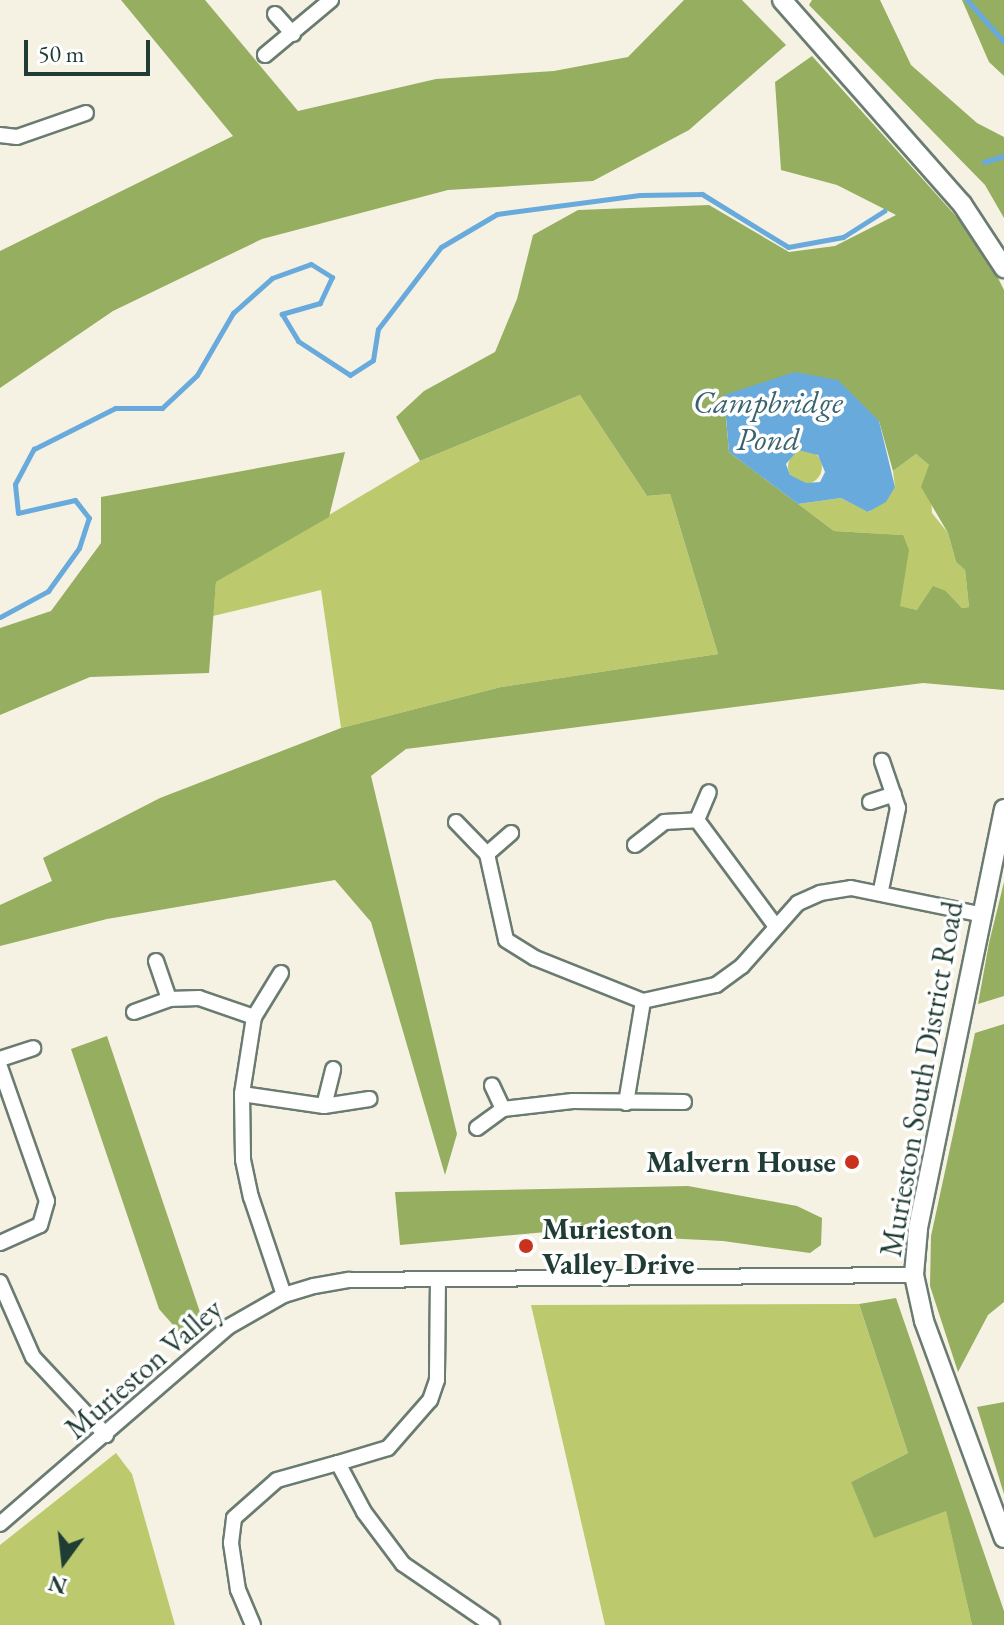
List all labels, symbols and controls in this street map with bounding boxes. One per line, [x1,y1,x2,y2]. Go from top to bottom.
scale bar [28,24,154,74]
text: 50 m [38,38,85,69]
water label: Campbridge Pond [693,384,843,459]
street label: Murieston South District Road [873,899,971,1259]
place label: Malvern House [646,1144,836,1180]
marker: Malvern House [843,1153,861,1171]
place label: Murieston Valley Drive [542,1211,694,1282]
marker: Murieston Valley Drive [517,1237,535,1255]
street label: Murieston Valley [58,1291,230,1447]
north arrow [24,1521,104,1601]
text: N [45,1568,70,1601]

